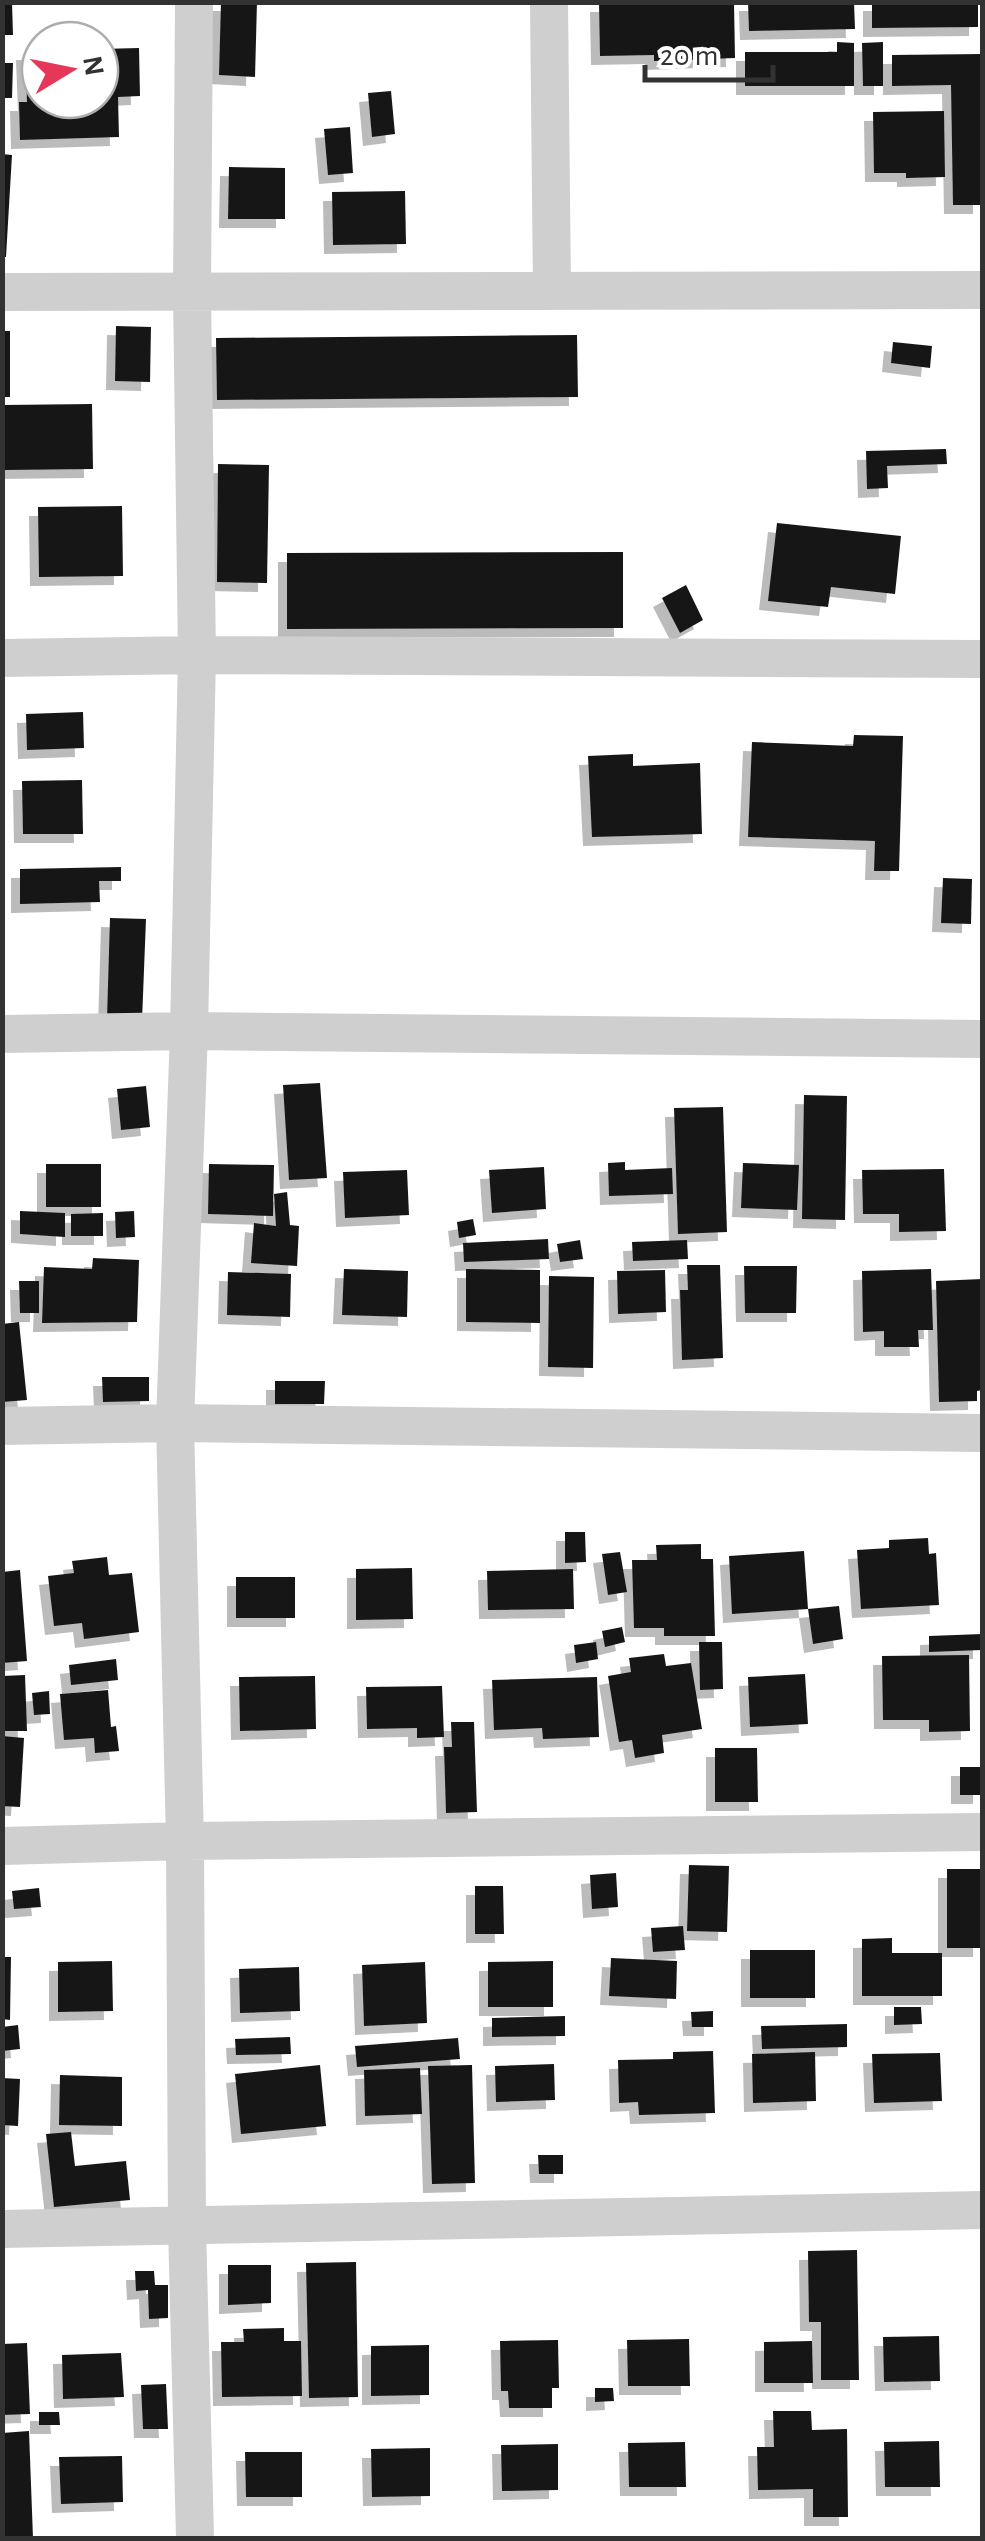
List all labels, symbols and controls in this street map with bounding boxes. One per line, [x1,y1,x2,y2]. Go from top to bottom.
north arrow [20,20,120,120]
scale bar [645,20,772,82]
text: 20 m [660,41,718,71]
text: N [77,54,108,78]

